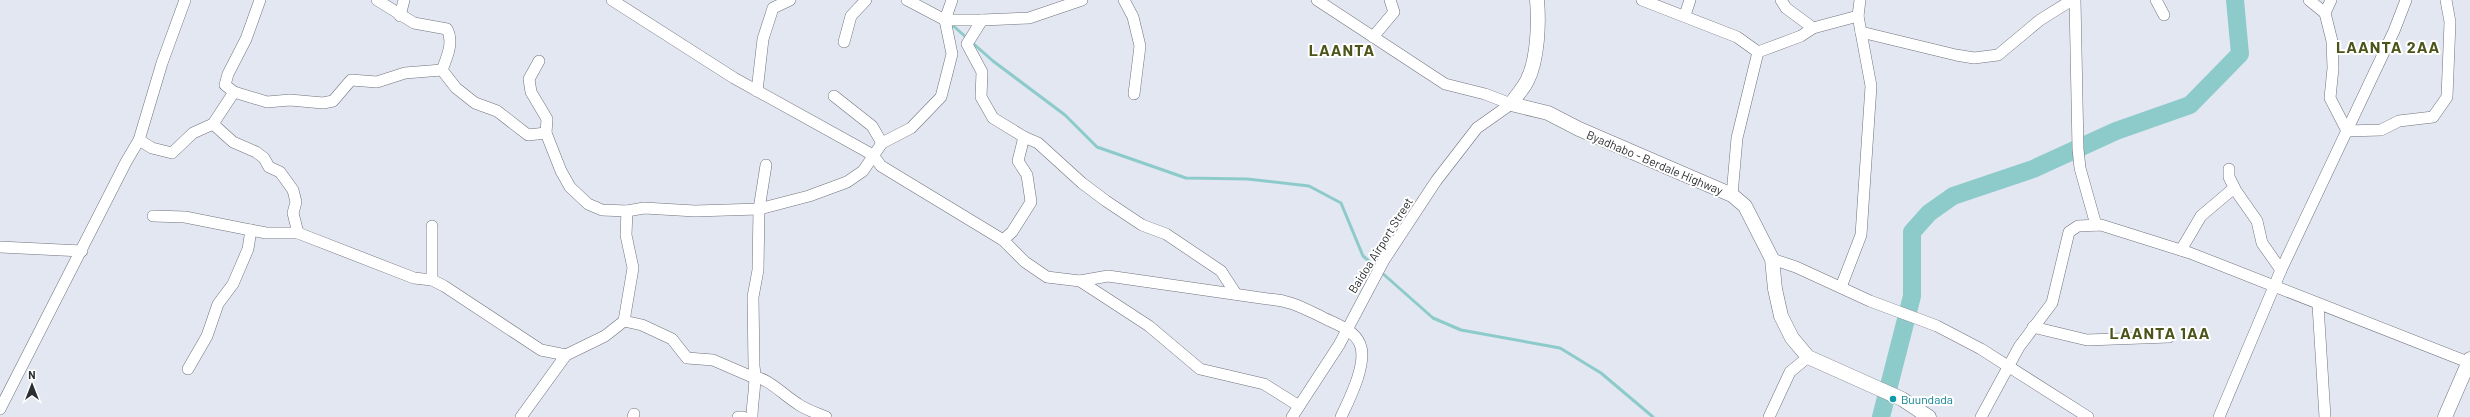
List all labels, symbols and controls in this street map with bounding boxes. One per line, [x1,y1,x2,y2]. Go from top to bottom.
district label: LAANTA 2AA [2336,37,2440,56]
district label: LAANTA [1309,40,1375,59]
street label: Byadhabo - Berdale Highway [1585,127,1726,197]
street label: Baidoa Airport Street [1345,195,1415,295]
district label: LAANTA 1AA [2110,323,2210,342]
north arrow [12,365,52,405]
text: N [28,368,36,381]
place label: Buundada [1901,392,1953,406]
marker: Buundada [1888,394,1898,404]

